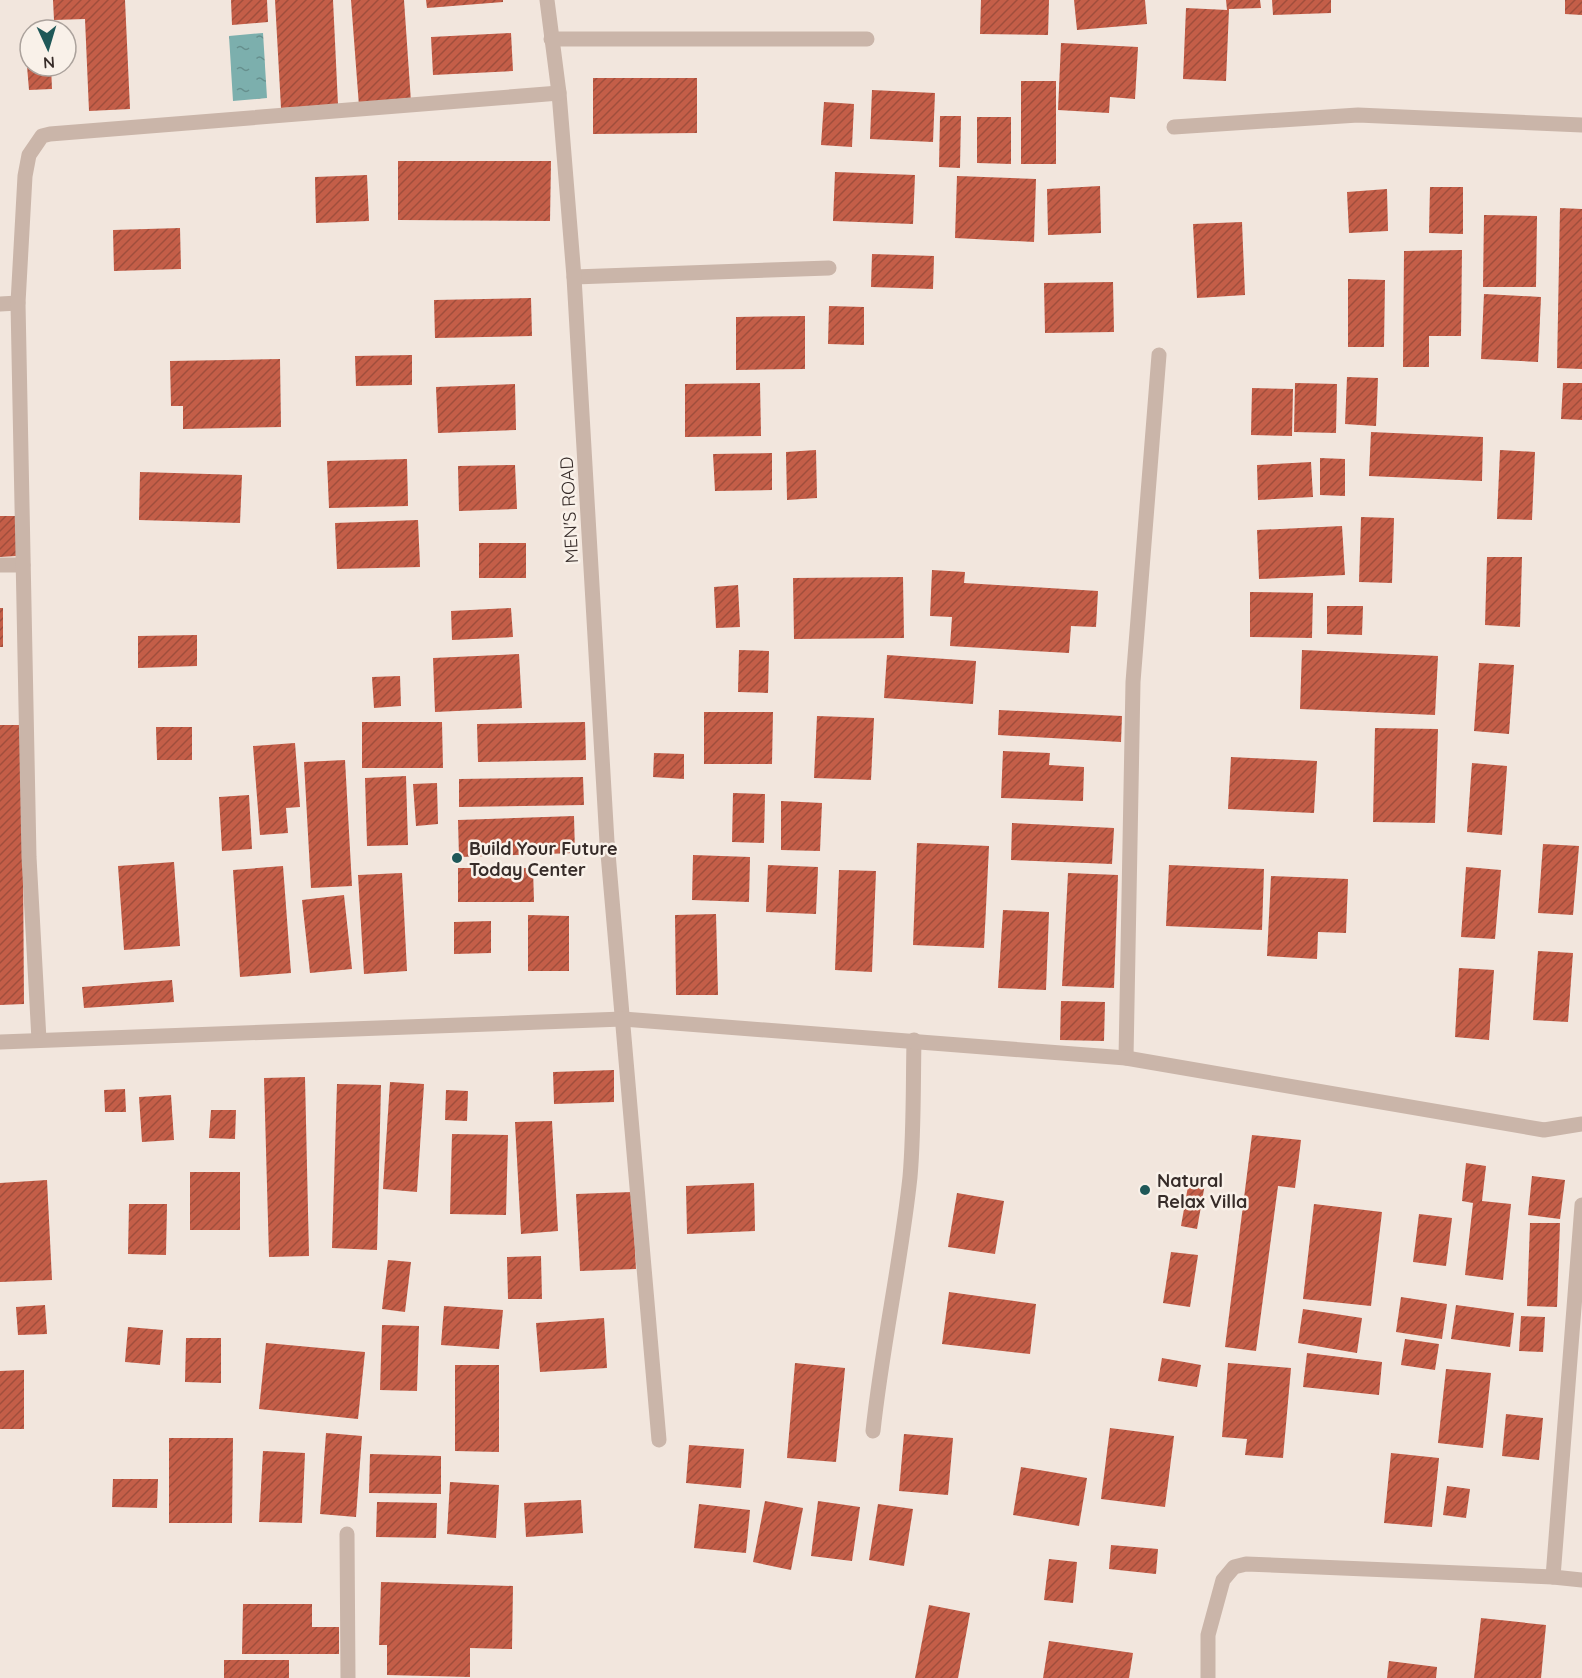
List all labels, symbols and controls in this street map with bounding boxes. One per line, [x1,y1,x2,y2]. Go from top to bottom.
north arrow [18,18,78,78]
text: N [42,53,56,73]
street label: MEN'S ROAD [555,456,583,564]
place label: Build Your Future Today Center [469,837,618,881]
marker: Build Your Future Today Center [450,851,464,865]
place label: Natural Relax Villa [1157,1169,1247,1213]
marker: Natural Relax Villa [1138,1183,1152,1197]

